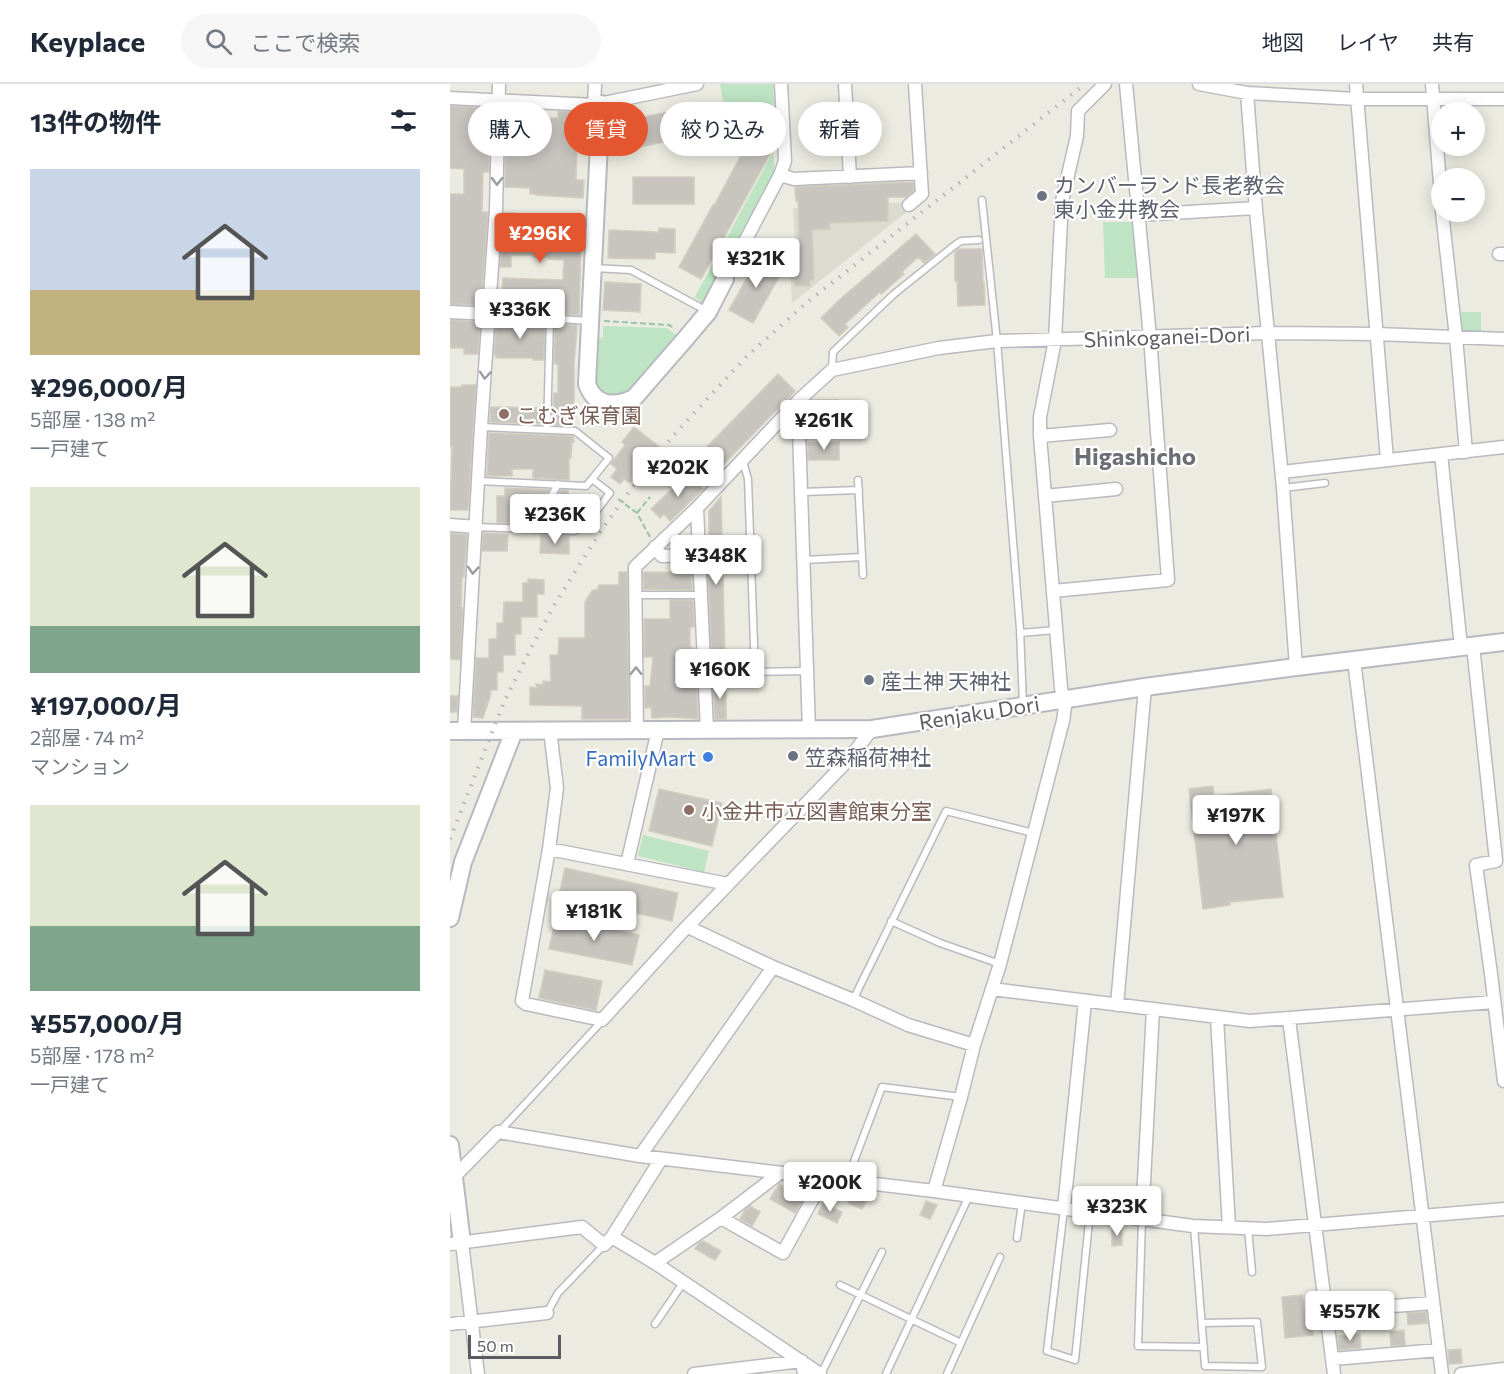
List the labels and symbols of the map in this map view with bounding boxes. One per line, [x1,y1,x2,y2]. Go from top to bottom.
place label: カンバーランド長老教会 東小金井教会 [1054,172,1285,221]
one-way arrow [490,176,503,185]
marker: カンバーランド長老教会 東小金井教会 [1035,189,1049,203]
pin: ¥296K [498,213,582,264]
pin: ¥321K [714,238,798,289]
pin: ¥336K [478,289,562,340]
street label: Shinkoganei-Dori [1083,321,1251,351]
one-way arrow [479,371,492,380]
pin: ¥261K [782,400,866,451]
place label: こむぎ保育園 [516,402,642,427]
marker: こむぎ保育園 [497,407,511,421]
district label: Higashicho [1074,441,1196,470]
pin: ¥202K [636,447,720,498]
pin: ¥236K [513,494,597,545]
pin: ¥348K [674,535,758,586]
one-way arrow [467,566,480,575]
pin: ¥160K [678,649,762,700]
one-way arrow [630,667,642,676]
place label: 産土神 天神社 [881,668,1011,693]
marker: 産土神 天神社 [862,673,876,687]
street label: Renjaku Dori [917,690,1041,734]
place label: 笠森稲荷神社 [805,744,931,769]
place label: FamilyMart [586,745,696,770]
marker: 笠森稲荷神社 [786,749,800,763]
marker: FamilyMart [701,750,715,764]
pin: ¥197K [1194,795,1278,846]
place label: 小金井市立図書館東分室 [701,798,932,823]
marker: 小金井市立図書館東分室 [682,803,696,817]
pin: ¥181K [552,891,636,942]
pin: ¥200K [788,1162,872,1213]
pin: ¥323K [1075,1186,1159,1237]
pin: ¥557K [1308,1291,1392,1342]
scale bar [468,1332,561,1360]

